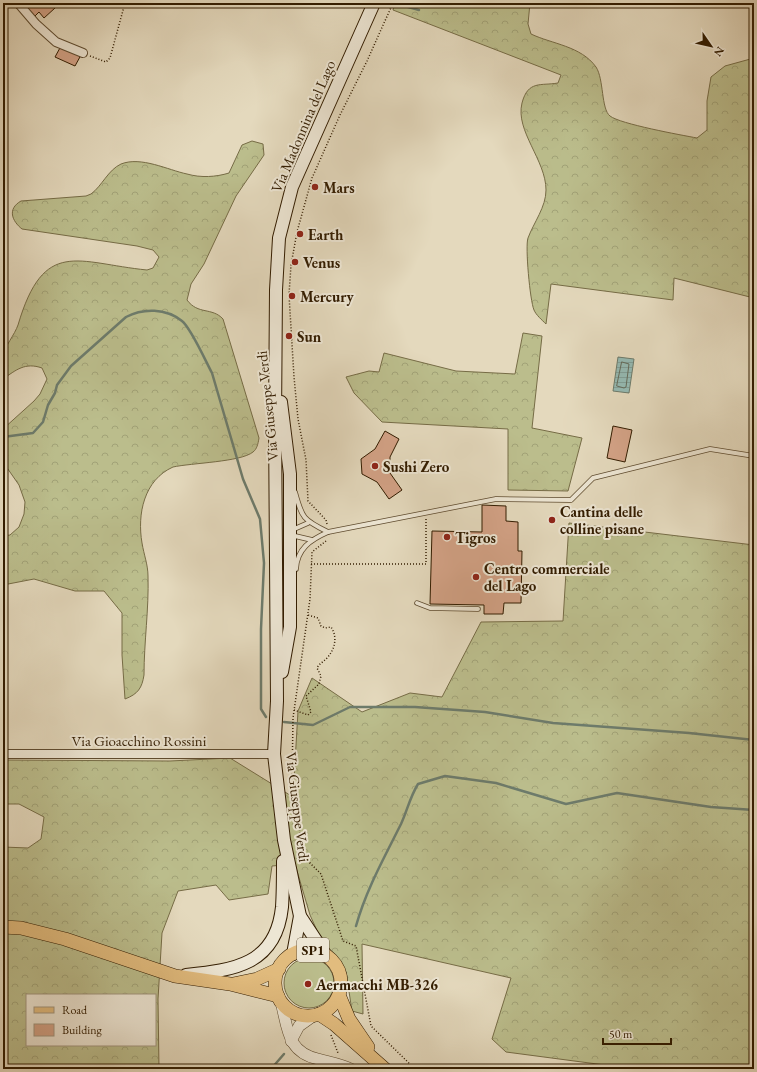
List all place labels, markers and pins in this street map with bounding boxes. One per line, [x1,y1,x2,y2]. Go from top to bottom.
place label: Mars [323,178,355,197]
marker: Mars [310,182,320,192]
place label: Earth [308,225,344,244]
marker: Earth [295,229,305,239]
place label: Venus [303,253,340,272]
marker: Venus [290,257,300,267]
place label: Mercury [300,287,354,306]
marker: Mercury [287,291,297,301]
place label: Sun [297,327,322,346]
marker: Sun [284,331,294,341]
place label: Sushi Zero [383,457,450,476]
marker: Sushi Zero [370,461,380,471]
place label: Cantina delle colline pisane [560,502,644,538]
marker: Cantina delle colline pisane [547,515,557,525]
place label: Tigros [455,528,496,547]
marker: Tigros [442,532,452,542]
place label: Centro commerciale del Lago [484,559,609,595]
marker: Centro commerciale del Lago [471,572,481,582]
place label: Aermacchi MB-326 [315,975,438,994]
marker: Aermacchi MB-326 [303,979,313,989]

